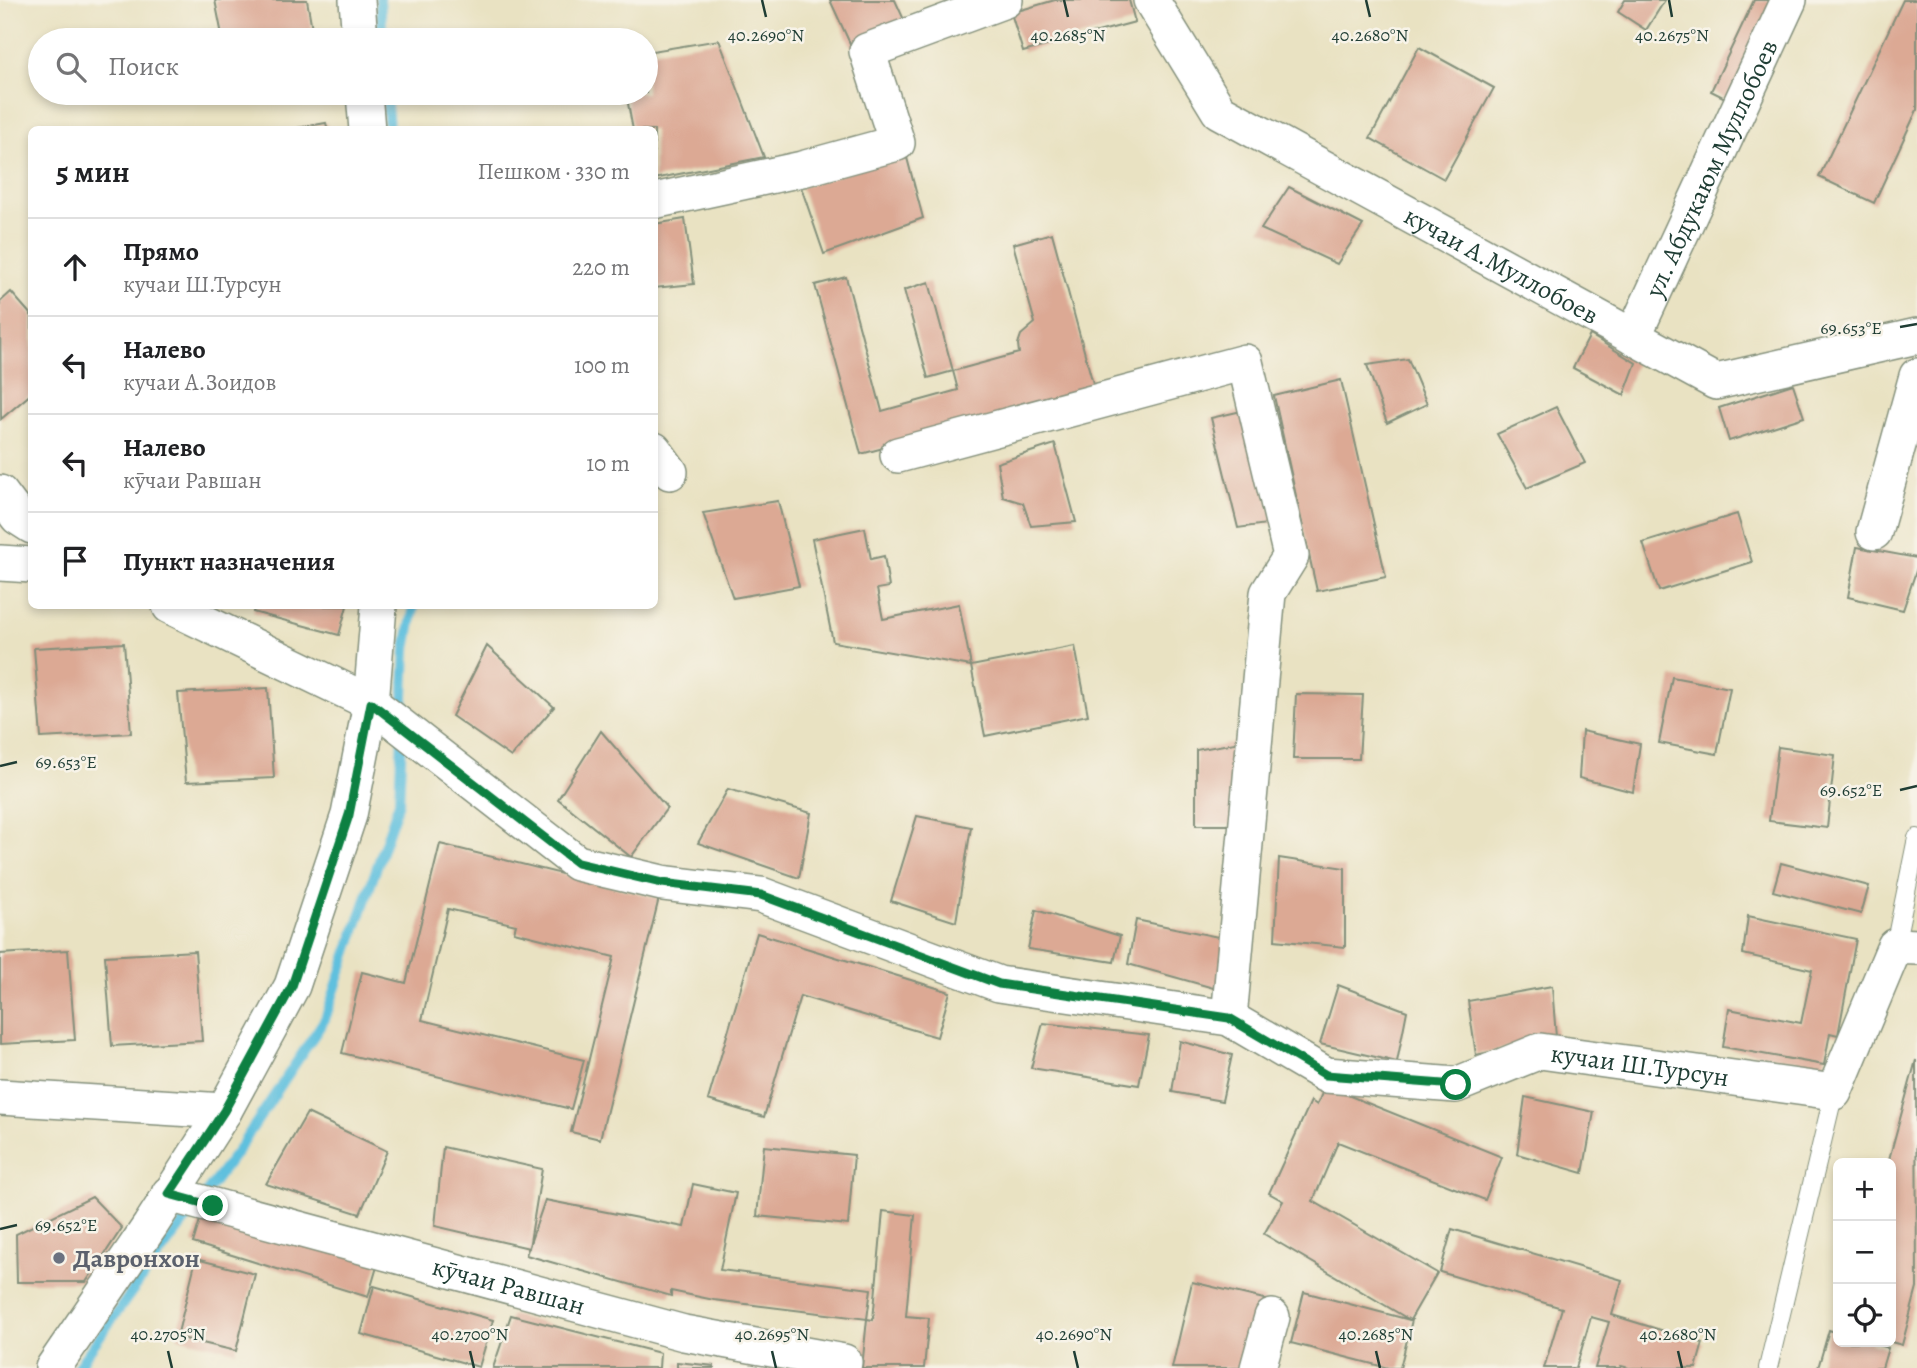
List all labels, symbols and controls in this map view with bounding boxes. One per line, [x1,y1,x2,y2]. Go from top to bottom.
text: 40.2690°N [728,23,804,47]
text: 40.2685°N [1031,23,1106,47]
text: 40.2680°N [1332,23,1408,47]
text: 40.2675°N [1635,23,1709,47]
search box [28,28,658,105]
street label: ул. Абдукаюм Муллобоев [1636,34,1786,304]
icon: search [52,48,90,86]
text: Поиск [108,49,179,84]
text: 5 мин [56,152,130,192]
text: Пешком · 330 m [478,156,630,187]
street label: кучаи А.Муллобоев [1398,198,1605,333]
text: Прямо [123,234,199,269]
icon: ahead [56,248,94,286]
text: 220 m [572,252,630,283]
text: кучаи Ш.Турсун [123,269,282,300]
text: 69.653°E [1820,316,1882,340]
text: Налево [123,332,206,367]
icon: left [56,346,94,384]
text: 100 m [574,350,630,381]
text: кучаи А.Зоидов [123,367,276,398]
text: Налево [123,430,206,465]
icon: left [56,444,94,482]
text: 10 m [586,448,630,479]
text: кӯчаи Равшан [123,465,262,496]
icon: arrive [56,542,94,580]
text: Пункт назначения [123,544,335,579]
text: 69.653°E [35,750,97,774]
text: 69.652°E [1820,778,1882,802]
street label: кучаи Ш.Турсун [1548,1036,1731,1095]
route start [1440,1069,1471,1100]
map controls [1833,1158,1896,1347]
button: + [1833,1158,1896,1221]
route end [197,1190,228,1221]
text: 69.652°E [35,1213,97,1237]
button: − [1833,1221,1896,1284]
place label: Давронхон [73,1241,200,1276]
street label: кӯчаи Равшан [428,1249,589,1324]
marker: Давронхон [51,1250,67,1266]
button: locate [1833,1284,1896,1347]
text: 40.2705°N [130,1322,206,1346]
text: 40.2700°N [432,1322,509,1346]
text: 40.2695°N [735,1322,809,1346]
text: 40.2690°N [1036,1322,1112,1346]
text: 40.2685°N [1339,1322,1414,1346]
text: 40.2680°N [1640,1322,1716,1346]

